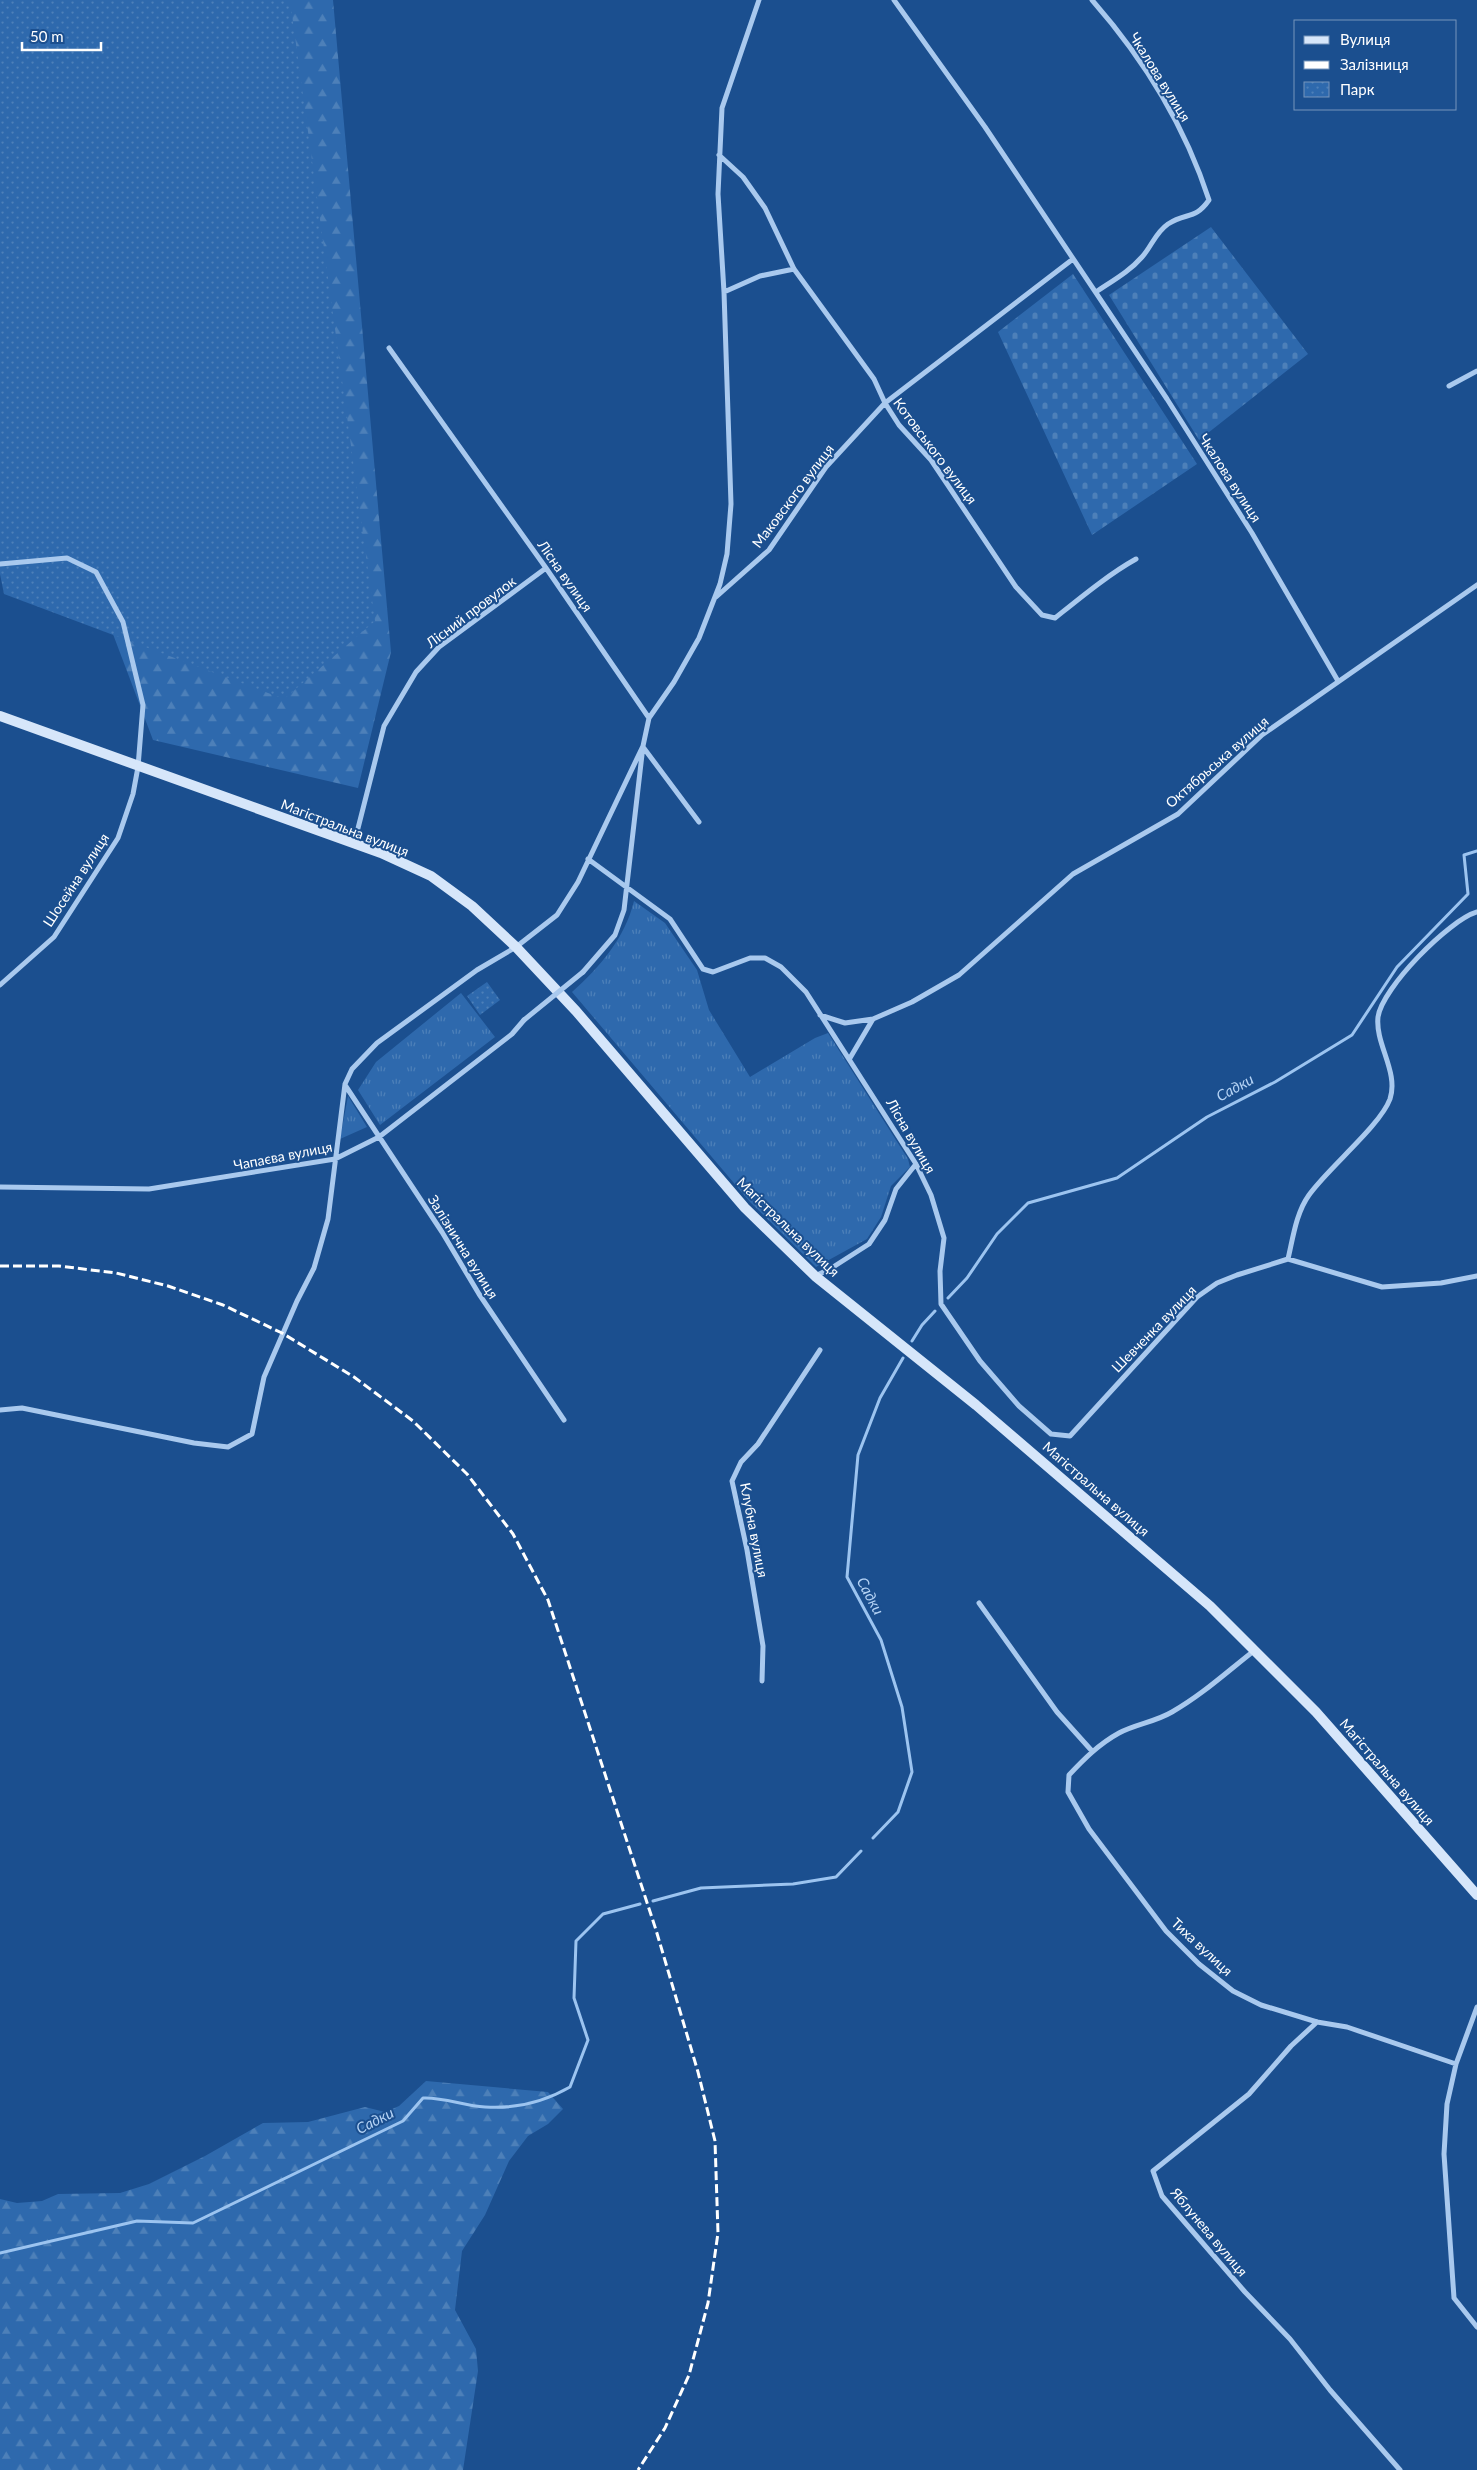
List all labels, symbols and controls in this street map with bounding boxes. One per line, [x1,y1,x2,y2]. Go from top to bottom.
scale bar [22,20,101,52]
legend [1294,20,1457,110]
text: 50 m [30,27,64,45]
street label: Чкалова вулиця [1126,29,1195,124]
text: Вулиця [1340,30,1390,48]
text: Залізниця [1340,55,1409,73]
text: Парк [1340,80,1375,98]
street label: Котовського вулиця [890,394,981,507]
street label: Чкалова вулиця [1196,430,1265,525]
street label: Маковского вулиця [748,441,837,551]
street label: Лісна вулиця [534,536,596,615]
street label: Лісний провулок [422,572,520,652]
street label: Октябрьська вулиця [1162,712,1272,811]
street label: Магістральна вулиця [279,795,412,860]
street label: Шосейна вулиця [39,830,112,930]
water label: Садки [1213,1070,1256,1105]
street label: Лісна вулиця [883,1094,940,1176]
street label: Чапаєва вулиця [232,1138,334,1173]
street label: Магістральна вулиця [734,1173,843,1280]
street label: Залізнична вулиця [425,1192,502,1302]
street label: Шевченка вулиця [1108,1282,1199,1376]
street label: Магістральна вулиця [1040,1438,1153,1540]
street label: Клубна вулиця [737,1481,772,1579]
water label: Садки [854,1574,888,1617]
street label: Магістральна вулиця [1336,1715,1438,1828]
street label: Тиха вулиця [1168,1914,1236,1979]
water label: Садки [353,2103,396,2137]
street label: Яблунева вулиця [1167,2183,1251,2279]

